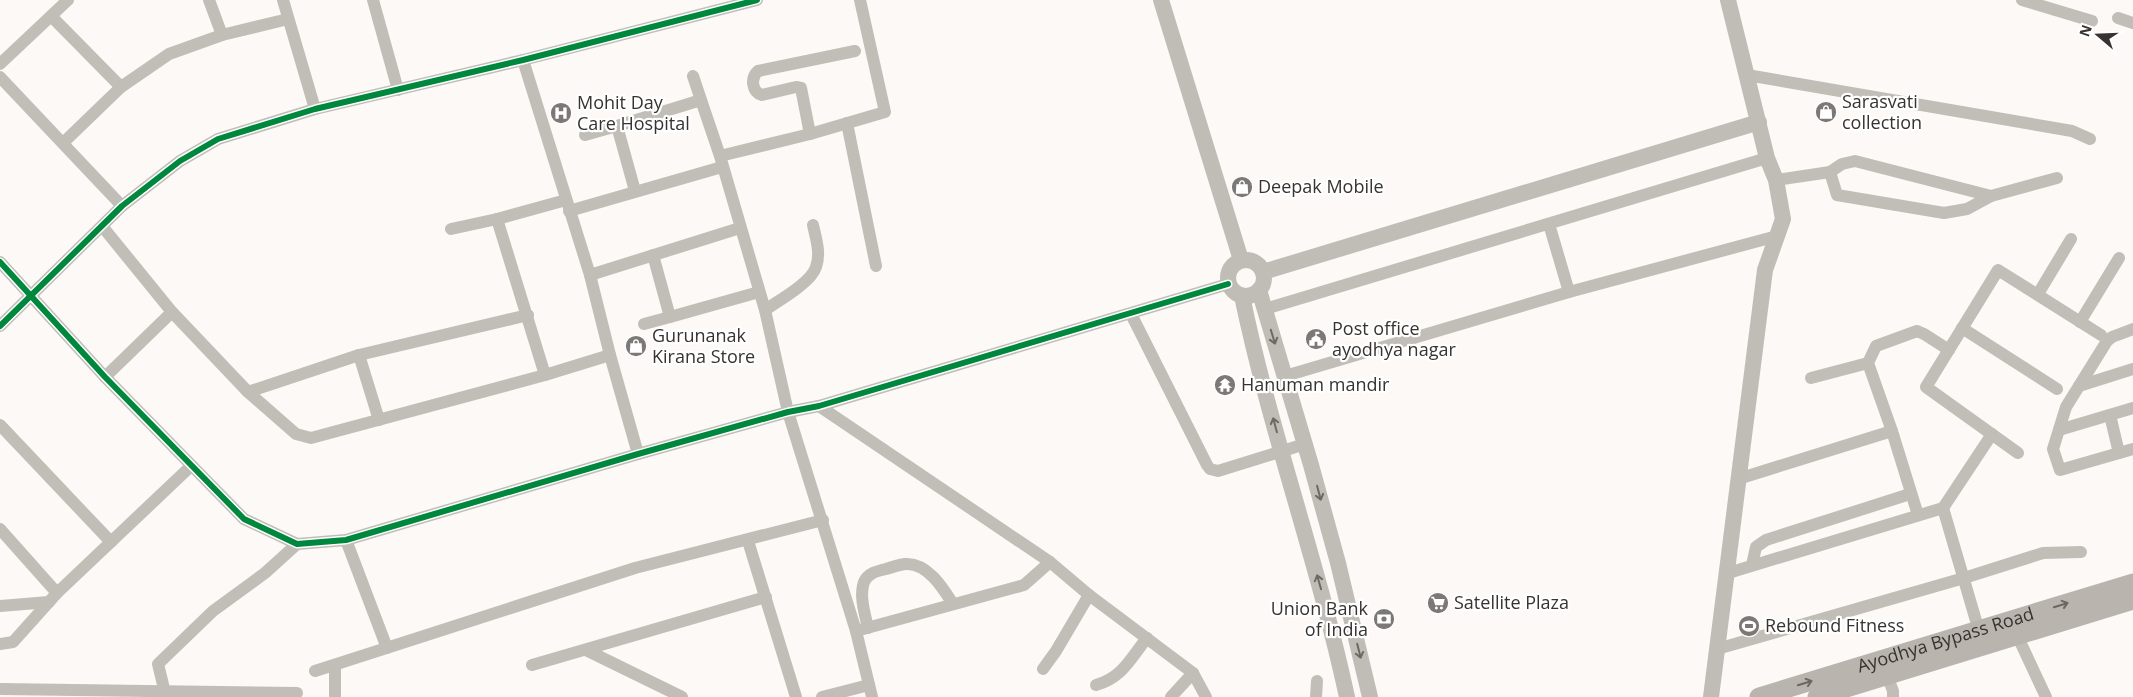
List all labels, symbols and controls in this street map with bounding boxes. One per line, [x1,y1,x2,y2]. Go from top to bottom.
north arrow [2073,10,2123,60]
text: N [2074,22,2096,39]
place label: Sarasvati collection [1842,89,1922,134]
place label: Mohit Day Care Hospital [577,90,690,135]
shop icon: Sarasvati collection [1814,100,1838,124]
hospital icon: Mohit Day Care Hospital [549,101,573,125]
place label: Deepak Mobile [1258,174,1384,198]
shop icon: Deepak Mobile [1230,175,1254,199]
place label: Post office ayodhya nagar [1332,316,1456,361]
place label: Gurunanak Kirana Store [652,323,755,368]
public building icon: Post office ayodhya nagar [1304,327,1328,351]
one-way arrow [1269,329,1279,345]
shop icon: Gurunanak Kirana Store [624,334,648,358]
place label: Hanuman mandir [1241,372,1390,396]
temple icon: Hanuman mandir [1213,373,1237,397]
one-way arrow [1270,418,1279,434]
one-way arrow [1315,485,1324,501]
one-way arrow [1314,574,1323,590]
place label: Satellite Plaza [1454,590,1569,614]
supermarket icon: Satellite Plaza [1426,591,1450,615]
place label: Union Bank of India [1271,596,1369,641]
one-way arrow [2053,600,2069,609]
street label: Ayodhya Bypass Road [1854,601,2037,677]
bank icon: Union Bank of India [1372,607,1396,631]
place label: Rebound Fitness [1765,613,1904,637]
sports icon: Rebound Fitness [1737,614,1761,638]
one-way arrow [1355,642,1364,658]
one-way arrow [1797,677,1813,687]

